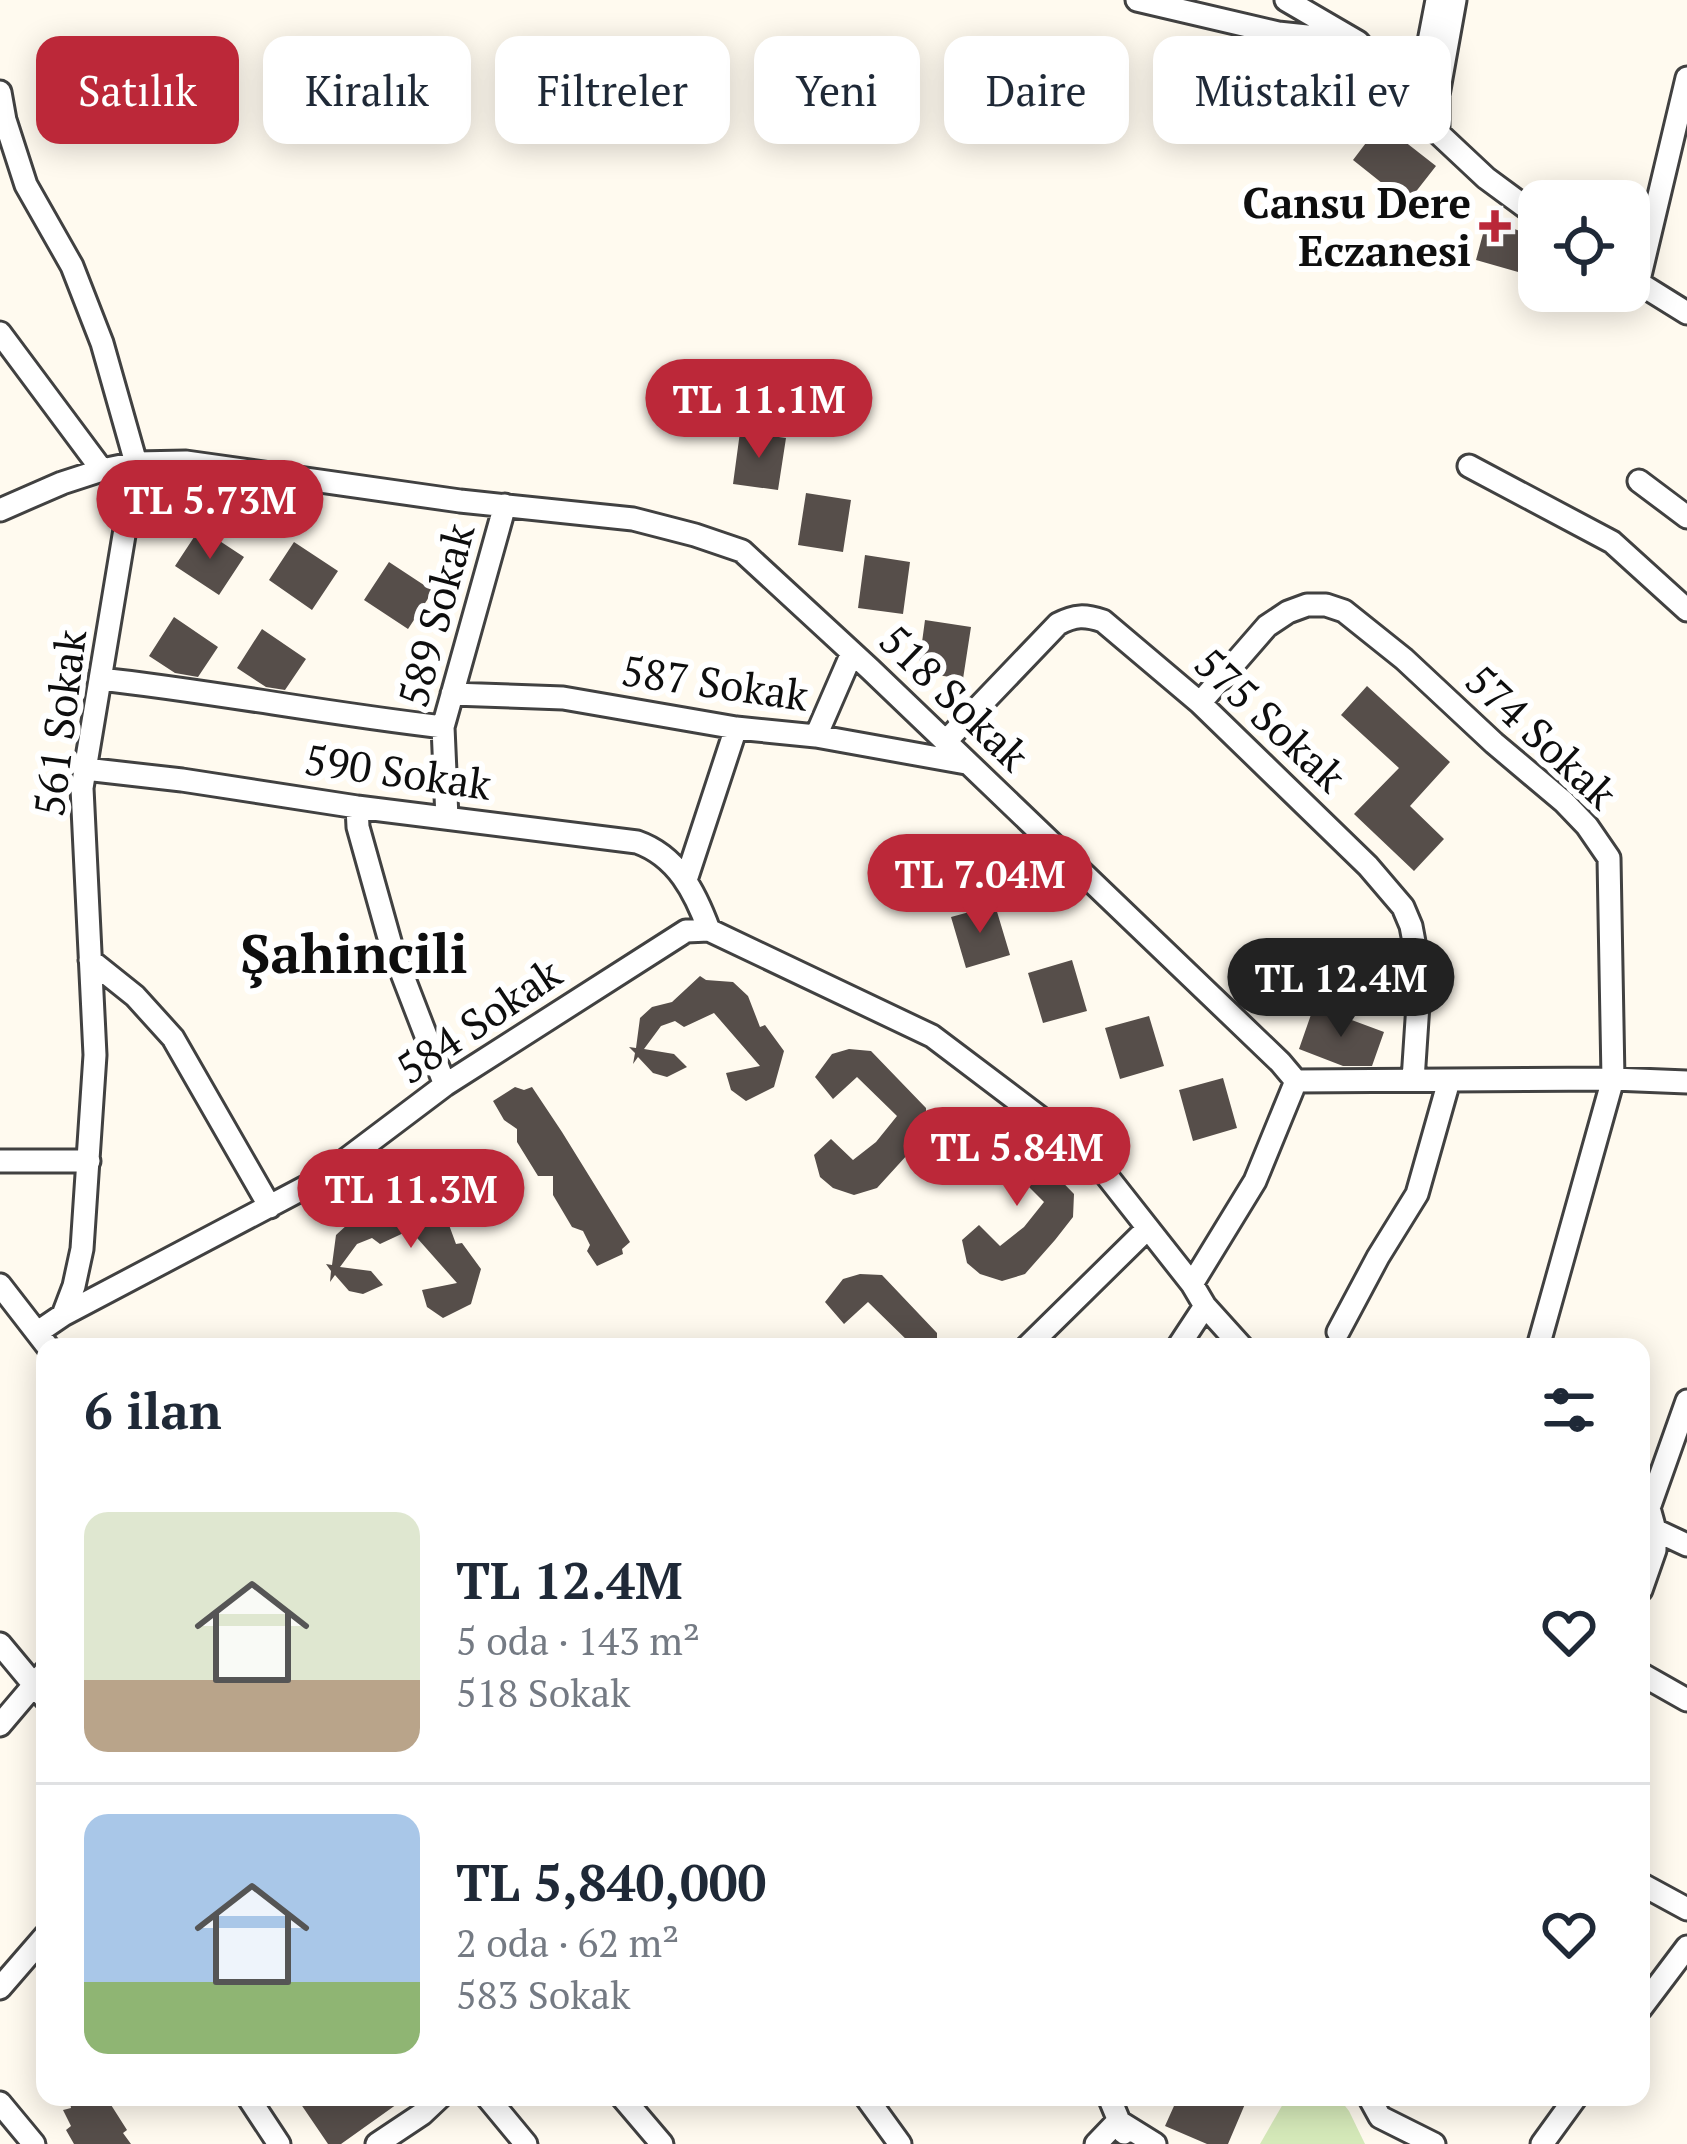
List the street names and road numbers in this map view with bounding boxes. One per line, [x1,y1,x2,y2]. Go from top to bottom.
street label: 589 Sokak [384,517,486,713]
street label: 518 Sokak [868,612,1042,783]
street label: 561 Sokak [20,626,98,820]
street label: 575 Sokak [1183,635,1359,804]
street label: 587 Sokak [618,641,812,723]
street label: 574 Sokak [1454,652,1630,821]
street label: 590 Sokak [301,730,495,812]
street label: 584 Sokak [385,944,572,1096]

